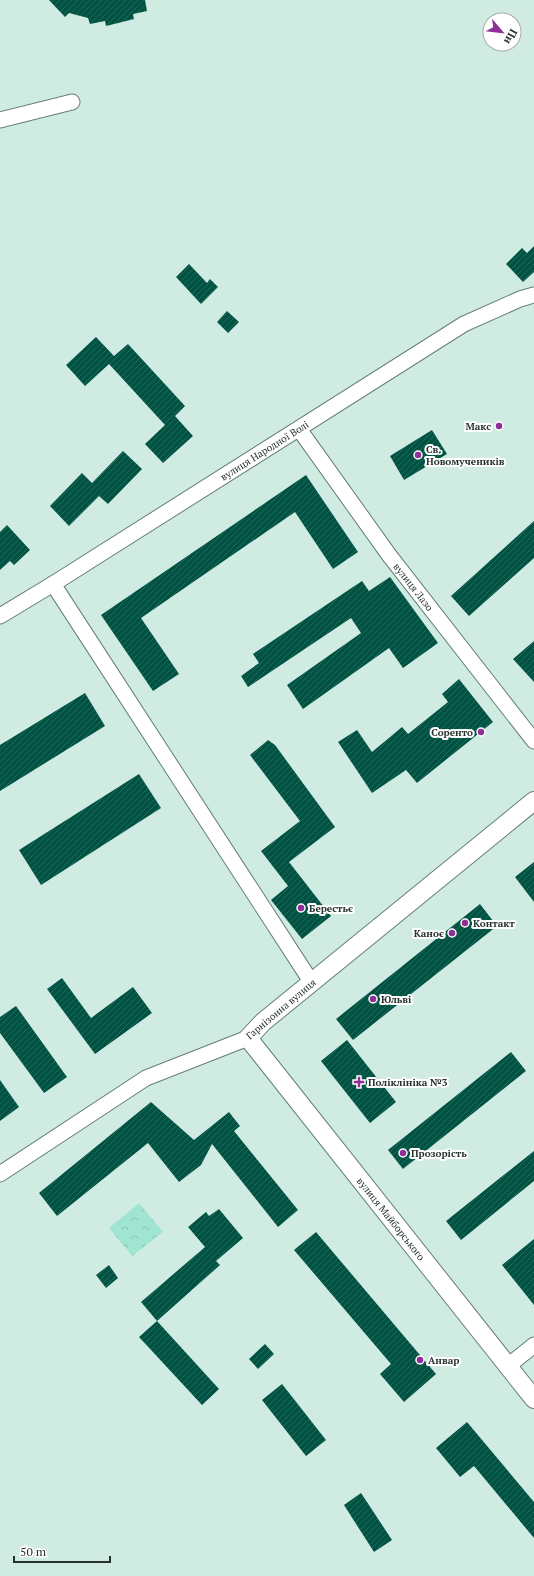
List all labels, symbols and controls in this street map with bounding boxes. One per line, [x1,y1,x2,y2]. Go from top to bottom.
north arrow [482,12,522,52]
text: Пн [501,26,521,47]
street label: вулиця Народної Волі [218,418,311,483]
place label: Макс [466,420,491,433]
marker: Макс [494,421,504,431]
place label: Св. Новомучеників [426,443,505,468]
marker: Св. Новомучеників [413,450,423,460]
street label: вулиця Лазо [391,560,437,614]
place label: Соренто [431,726,473,739]
marker: Соренто [476,727,486,737]
place label: Берестьє [309,902,353,915]
marker: Берестьє [296,903,306,913]
place label: Контакт [473,917,515,930]
marker: Контакт [460,918,470,928]
place label: Каноє [414,927,444,940]
marker: Каноє [447,928,457,938]
street label: Гарнізонна вулиця [243,976,319,1042]
place label: Юльві [381,993,412,1006]
marker: Юльві [368,994,378,1004]
marker: Поліклініка №3 [353,1076,365,1088]
place label: Поліклініка №3 [368,1076,448,1089]
place label: Прозорість [411,1147,467,1160]
marker: Прозорість [398,1148,408,1158]
street label: вулиця Майборського [354,1174,428,1263]
place label: Анвар [428,1354,459,1367]
marker: Анвар [415,1355,425,1365]
scale bar [14,1538,110,1564]
text: 50 m [20,1544,47,1559]

